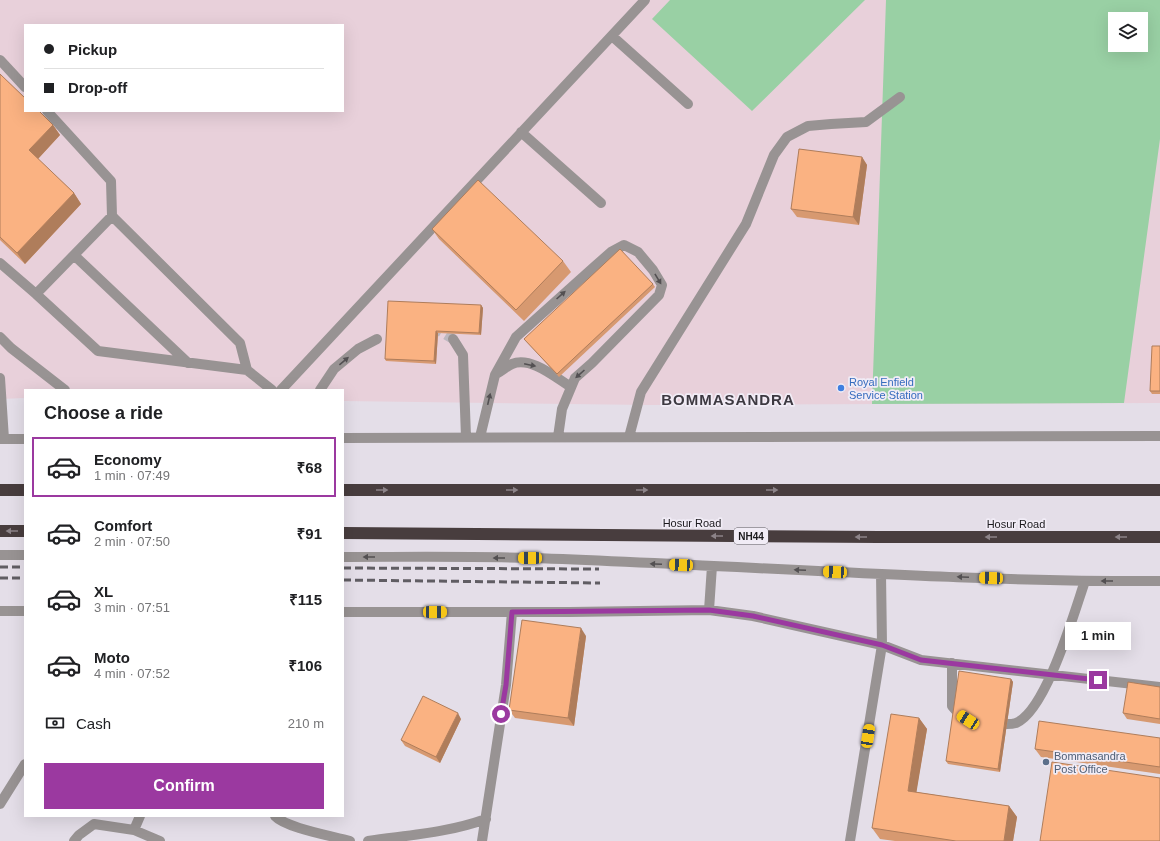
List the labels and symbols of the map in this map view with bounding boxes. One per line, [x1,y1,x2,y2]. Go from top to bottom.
one-way arrow [655,273,662,285]
one-way arrow [556,291,566,300]
one-way arrow [339,356,350,365]
one-way arrow [524,362,537,368]
one-way arrow [574,369,585,378]
place label: Royal Enfield Service Station [849,376,923,401]
marker: Royal Enfield Service Station [836,383,846,393]
district label: BOMMASANDRA [661,391,795,408]
one-way arrow [486,393,492,405]
one-way arrow [376,487,389,493]
one-way arrow [506,487,519,493]
one-way arrow [636,487,649,493]
one-way arrow [766,487,779,493]
street label: Hosur Road [663,517,721,529]
street label: Hosur Road [987,518,1045,530]
one-way arrow [6,528,19,534]
road number: NH44 [734,528,768,544]
one-way arrow [710,533,723,539]
one-way arrow [854,534,867,540]
one-way arrow [984,534,997,540]
one-way arrow [1114,534,1127,540]
car [518,552,542,564]
one-way arrow [362,554,375,560]
one-way arrow [492,555,505,561]
car [669,558,693,572]
one-way arrow [650,560,662,567]
car [823,565,847,579]
one-way arrow [794,567,806,574]
car [979,572,1003,584]
one-way arrow [956,574,969,580]
one-way arrow [1100,578,1113,584]
car [423,606,447,618]
callout: 1 min [1065,622,1131,650]
route end [1089,671,1107,689]
route start [492,705,510,723]
car [955,708,981,732]
car [860,723,876,749]
place label: Bommasandra Post Office [1054,750,1126,775]
marker: Bommasandra Post Office [1041,757,1051,767]

